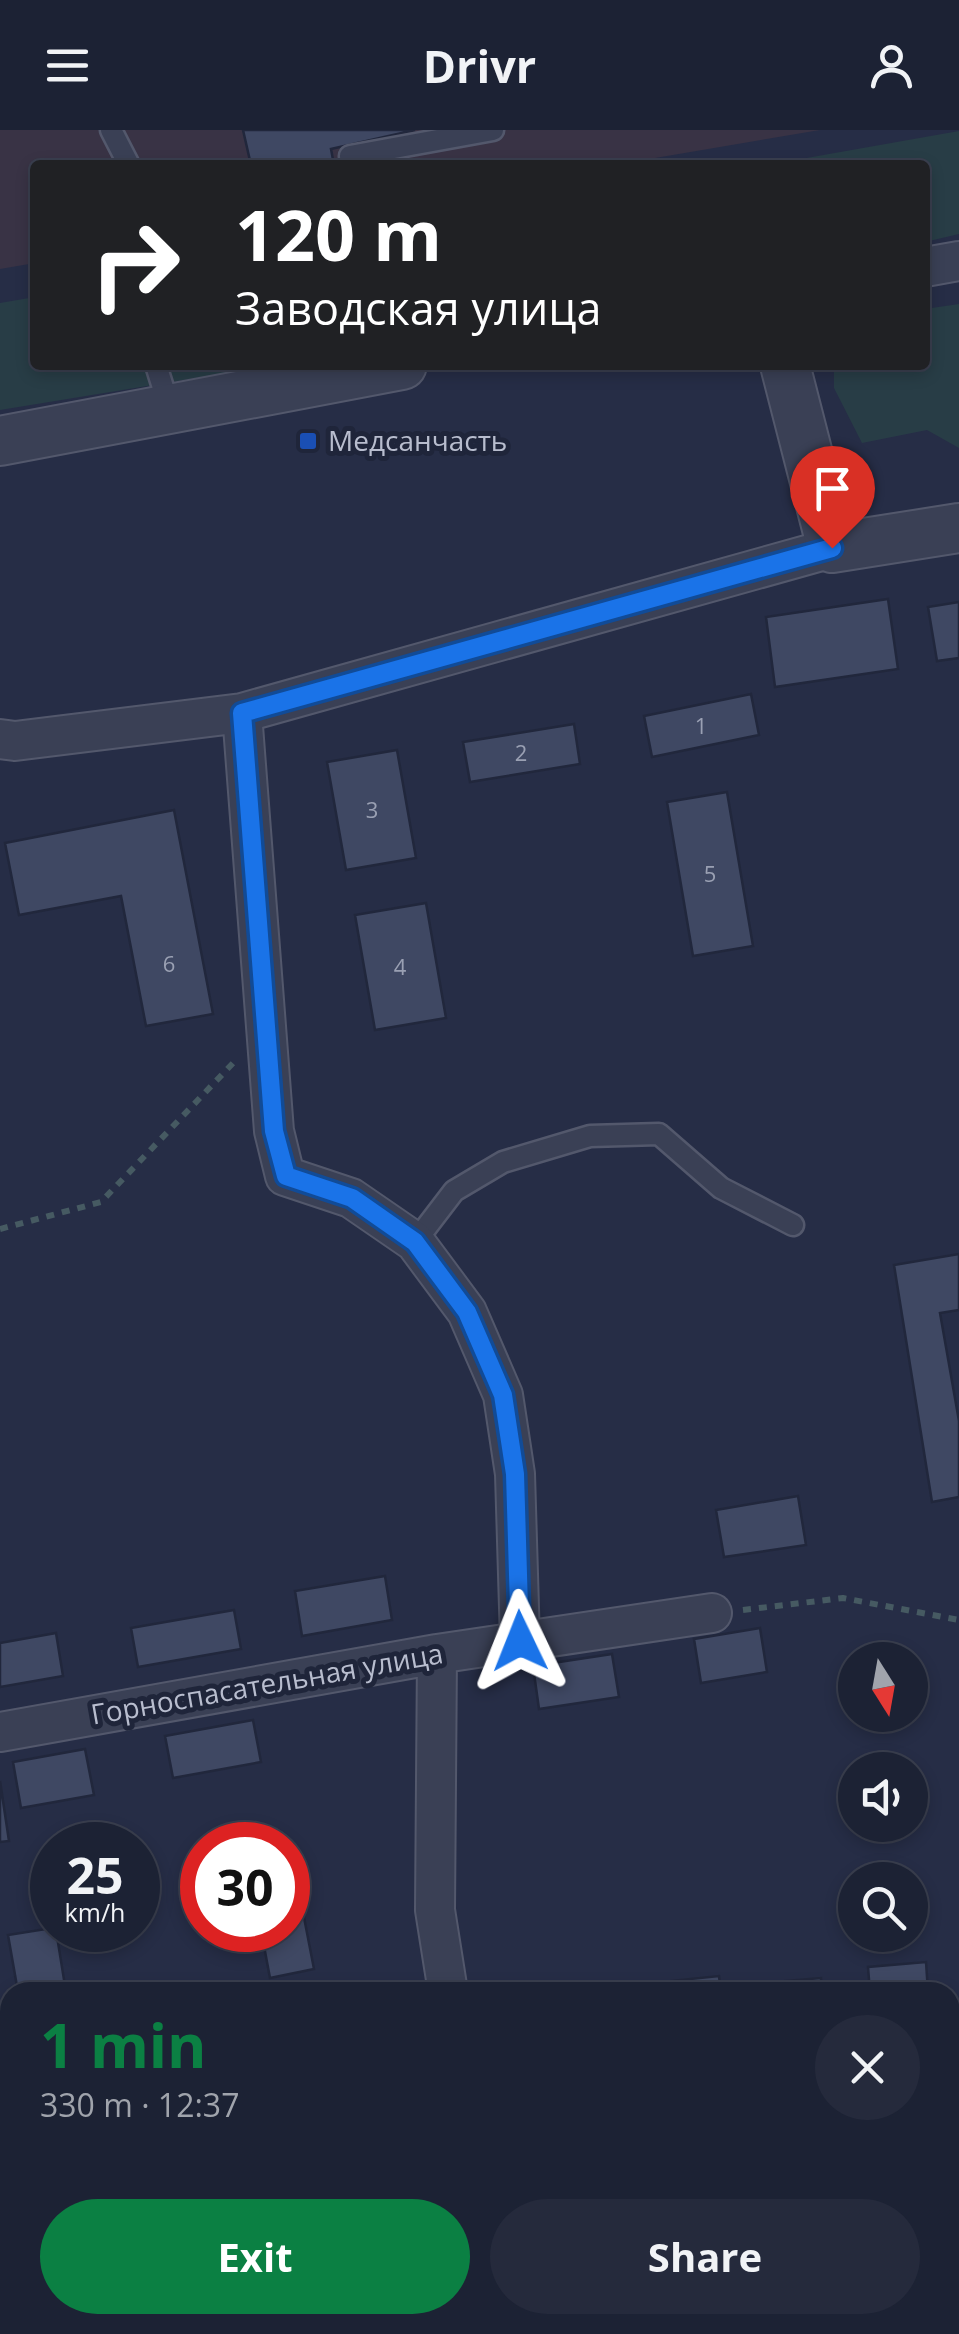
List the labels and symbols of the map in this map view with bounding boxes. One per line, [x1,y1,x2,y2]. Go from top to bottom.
place label: Медсанчасть [328,421,507,459]
marker: Медсанчасть [297,430,319,452]
pin [790,446,875,549]
house number: 1 [695,710,707,740]
house number: 2 [515,737,527,767]
house number: 3 [366,794,378,824]
house number: 5 [704,858,716,888]
house number: 6 [163,948,175,978]
house number: 4 [394,951,407,981]
position arrow [468,1589,572,1693]
street label: Горноспасательная улица [88,1633,446,1733]
north arrow [838,1642,928,1732]
speed limit sign: 30 [180,1822,310,1952]

